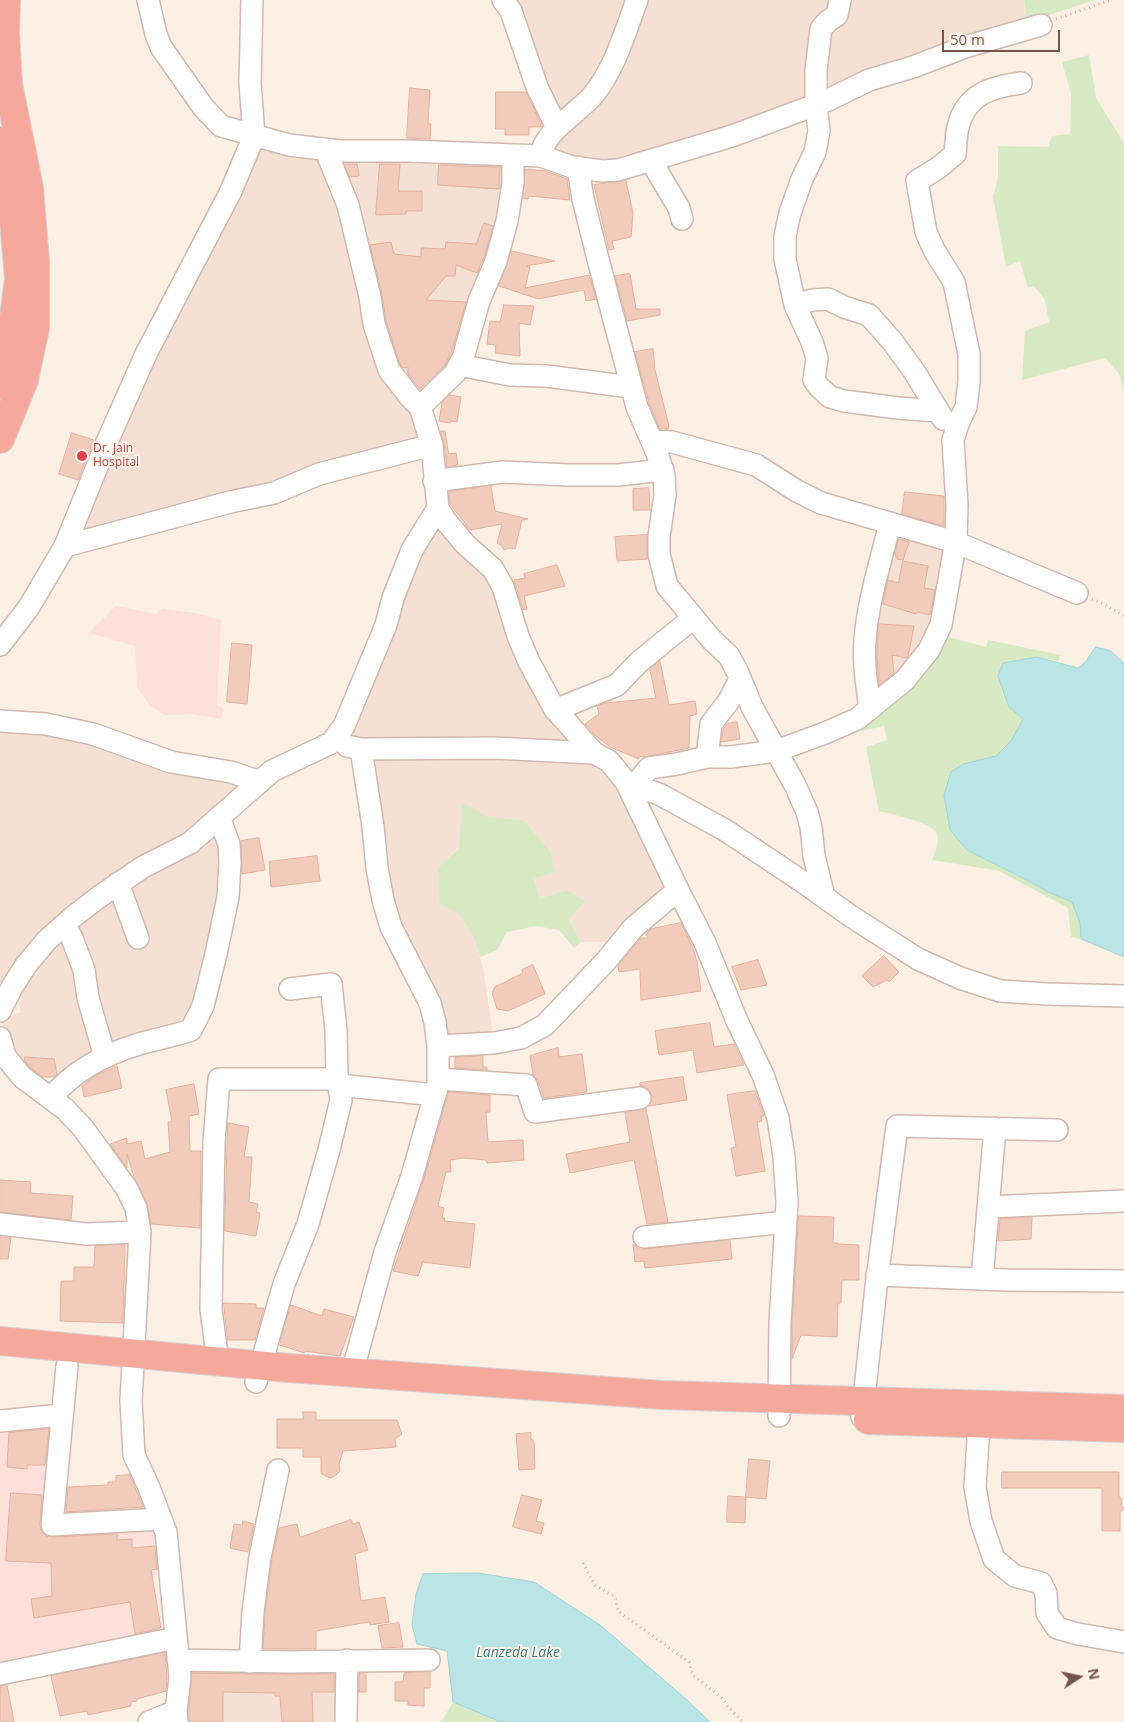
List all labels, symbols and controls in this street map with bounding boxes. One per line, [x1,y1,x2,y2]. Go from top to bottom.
scale bar [944,20,1062,52]
text: 50 m [950,29,985,49]
place label: Dr. Jain Hospital [93,442,139,470]
marker: Dr. Jain Hospital [75,449,89,463]
water label: Lanzeda Lake [476,1645,560,1661]
north arrow [1054,1652,1104,1702]
text: N [1084,1667,1105,1681]

